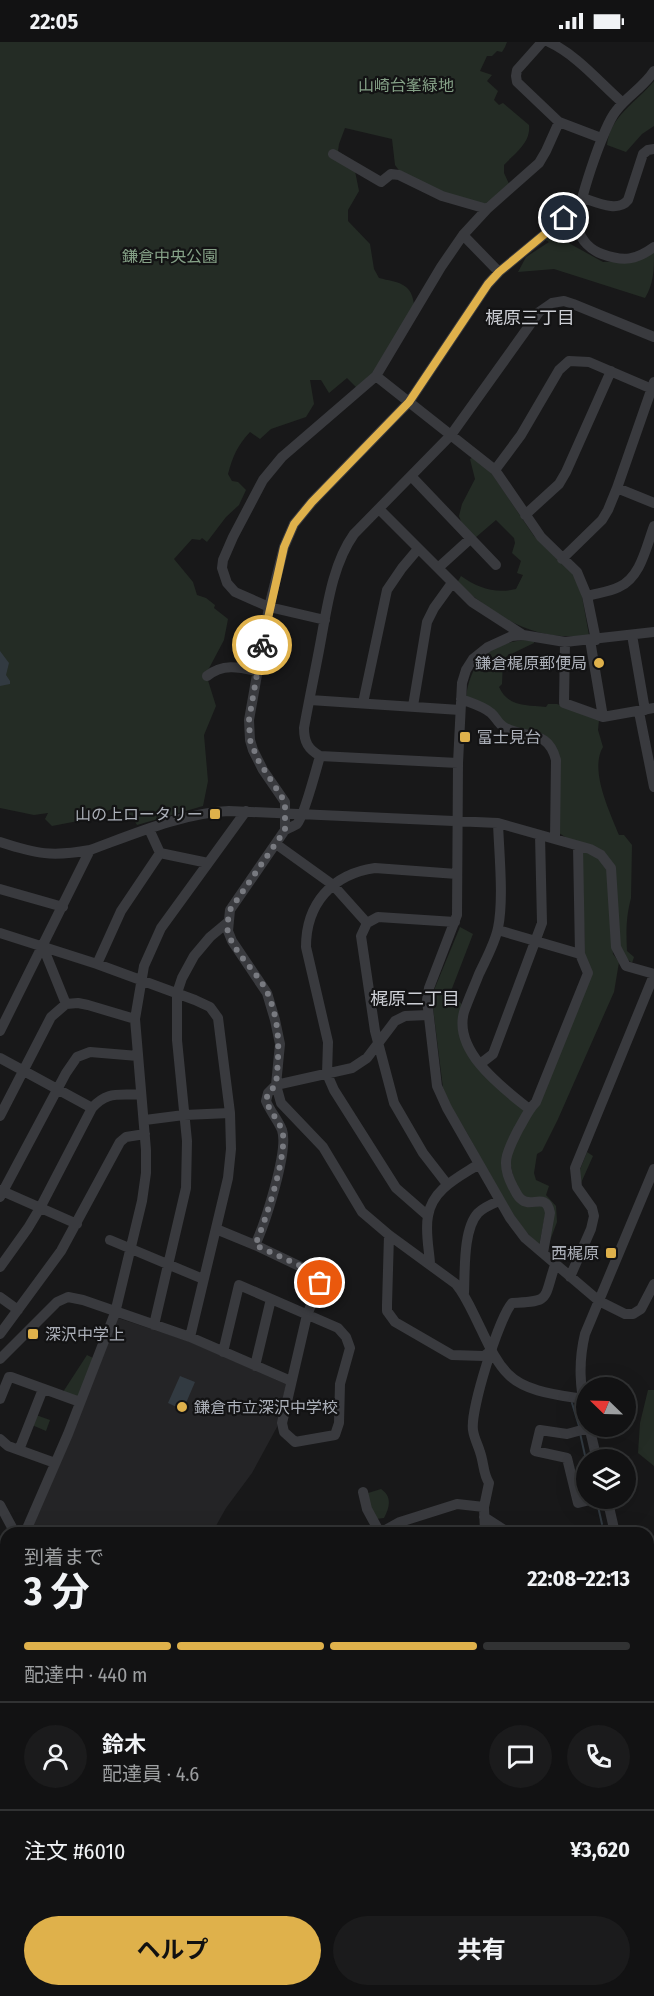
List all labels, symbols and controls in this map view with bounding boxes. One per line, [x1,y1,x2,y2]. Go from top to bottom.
text: 22:05 [30,8,78,35]
park label: 山崎台峯緑地 [358,76,454,95]
pin [538,192,589,243]
icon: home [547,201,580,234]
park label: 鎌倉中央公園 [122,247,218,266]
district label: 梶原三丁目 [485,307,575,329]
courier [232,615,292,675]
icon: bike [246,629,279,662]
place label: 鎌倉梶原郵便局 [475,654,587,673]
marker: 鎌倉梶原郵便局 [592,656,606,670]
place label: 富士見台 [477,728,541,747]
marker: 富士見台 [458,730,472,744]
place label: 山の上ロータリー [75,805,203,824]
marker: 山の上ロータリー [208,807,222,821]
district label: 梶原二丁目 [370,988,460,1010]
place label: 西梶原 [551,1244,599,1263]
marker: 西梶原 [604,1246,618,1260]
pin [294,1257,345,1308]
icon: bag [303,1266,336,1299]
place label: 深沢中学上 [45,1325,125,1344]
marker: 深沢中学上 [26,1327,40,1341]
north arrow [576,1377,636,1437]
map controls [576,1377,636,1509]
place label: 鎌倉市立深沢中学校 [194,1398,338,1417]
marker: 鎌倉市立深沢中学校 [175,1400,189,1414]
button: layers [576,1449,636,1509]
text: 到着まで [24,1545,104,1569]
text: 22:08–22:13 [527,1565,630,1592]
text: 3 分 [24,1569,90,1615]
text: 配達中 · 440 m [24,1663,148,1687]
button: person [24,1725,87,1788]
button: chat [489,1725,552,1788]
button: phone [567,1725,630,1788]
text: 鈴木 [102,1731,146,1758]
text: 配達員 · 4.6 [102,1762,199,1786]
text: ¥3,620 [570,1836,630,1863]
text: 注文 #6010 [24,1838,125,1865]
button: ヘルプ [24,1916,321,1985]
button: 共有 [333,1916,630,1985]

